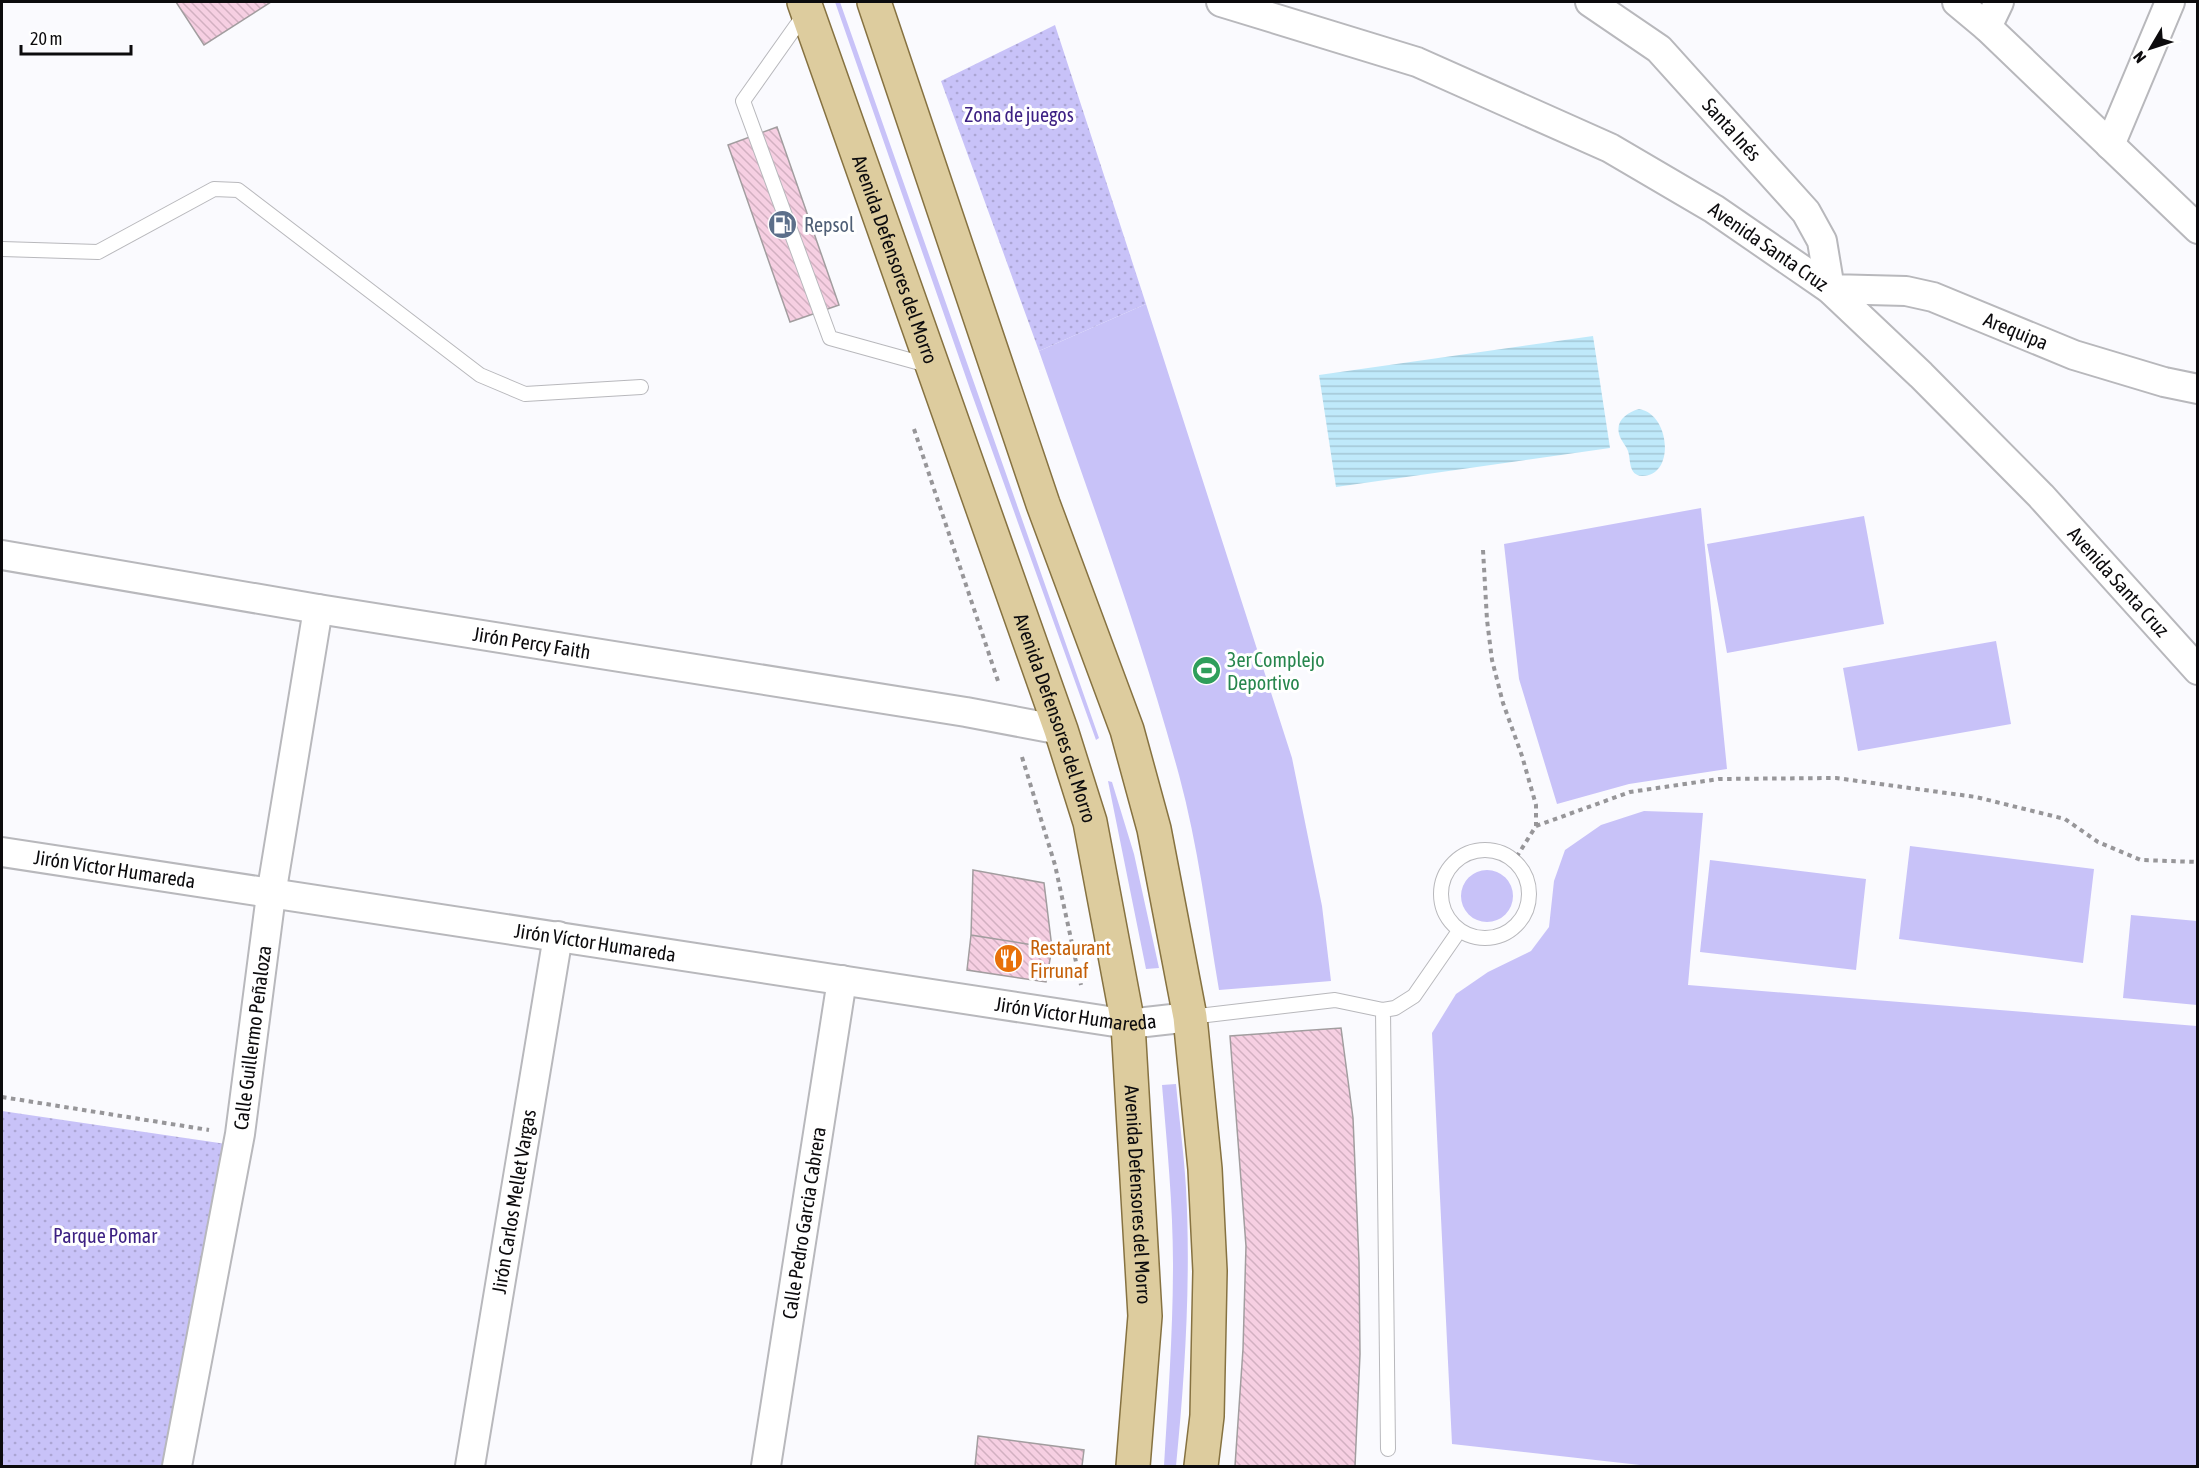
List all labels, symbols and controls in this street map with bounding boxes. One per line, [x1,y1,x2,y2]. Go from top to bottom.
scale bar [21,18,130,56]
north arrow [2121,18,2181,78]
text: 20 m [30,28,62,49]
text: N [2129,48,2149,67]
street label: Santa Inés [1698,93,1766,165]
park label: Zona de juegos [964,103,1074,126]
street label: Avenida Defensores del Morro [848,152,943,367]
street label: Avenida Santa Cruz [1705,197,1833,295]
fuel station icon: Repsol [767,209,799,241]
place label: Repsol [804,213,855,236]
street label: Arequipa [1981,307,2051,354]
street label: Avenida Santa Cruz [2063,522,2174,641]
street label: Avenida Defensores del Morro [1010,610,1102,825]
street label: Jirón Percy Faith [471,622,592,663]
place label: 3er Complejo Deportivo [1227,648,1325,694]
sports icon: 3er Complejo Deportivo [1190,655,1222,687]
street label: Jirón Víctor Humareda [32,845,197,892]
street label: Jirón Víctor Humareda [513,918,677,966]
place label: Restaurant Firrunaf [1030,936,1111,982]
restaurant icon: Restaurant Firrunaf [993,943,1025,975]
street label: Calle Guillermo Peñaloza [229,944,275,1131]
street label: Jirón Víctor Humareda [993,992,1157,1035]
street label: Avenida Defensores del Morro [1121,1084,1156,1305]
street label: Jirón Carlos Mellet Vargas [487,1108,540,1295]
street label: Calle Pedro Garcia Cabrera [777,1125,830,1321]
park label: Parque Pomar [53,1224,158,1247]

